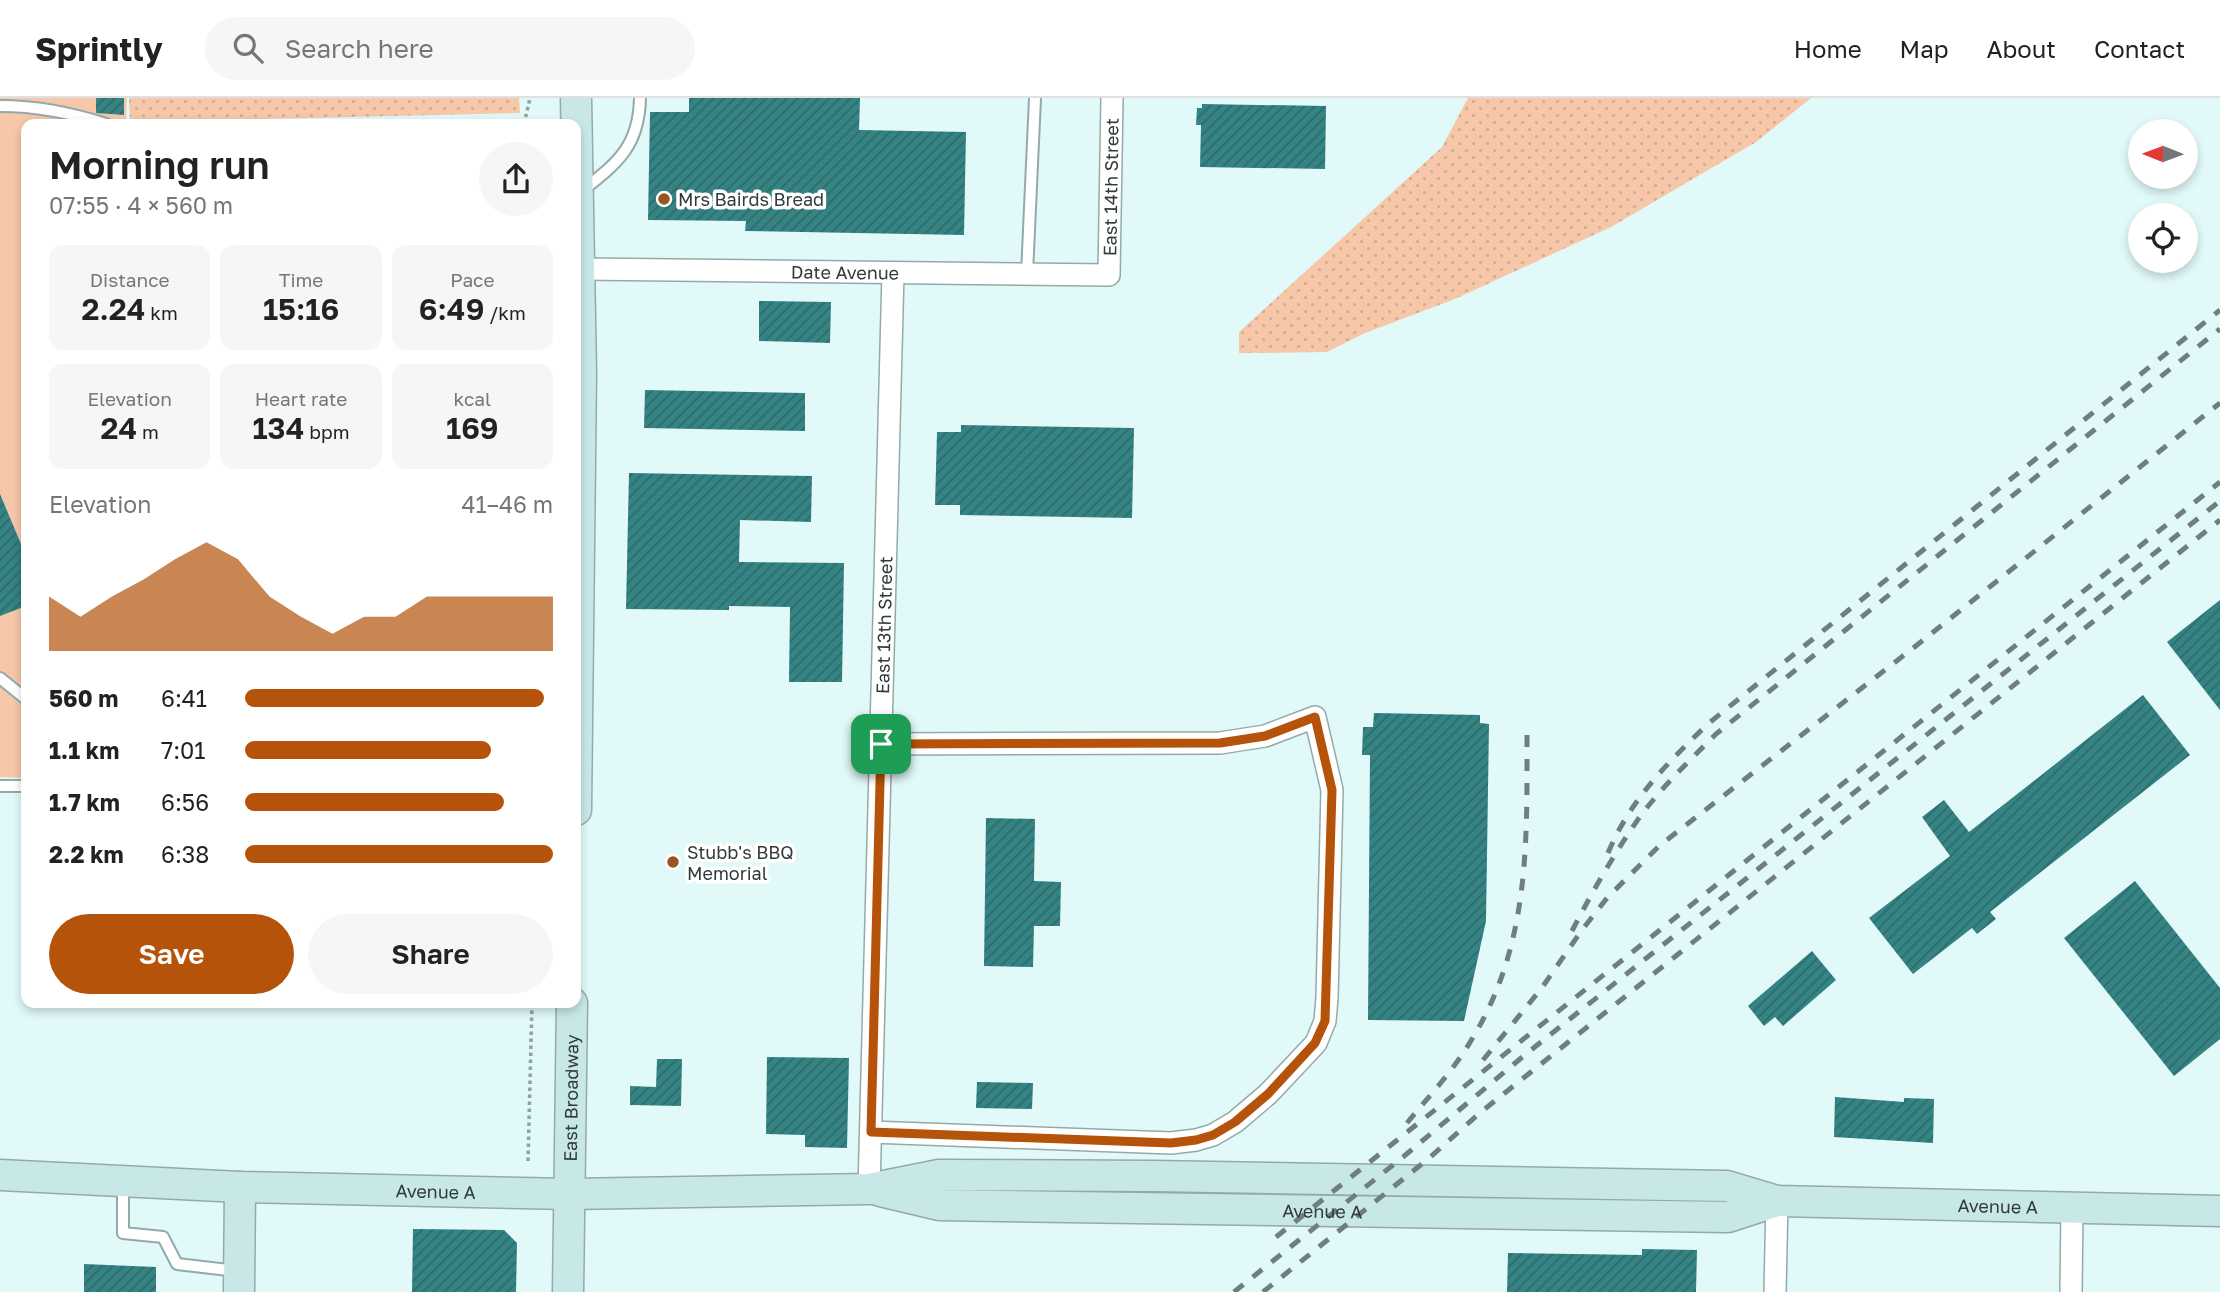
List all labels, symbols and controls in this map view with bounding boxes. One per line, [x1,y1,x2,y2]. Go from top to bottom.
search box [205,17,695,80]
text: Sprintly [35,29,163,68]
icon: search [229,29,267,67]
text: Search here [285,33,434,64]
text: Home [1794,34,1862,63]
text: Map [1900,34,1949,63]
text: About [1987,34,2056,63]
text: Contact [2094,34,2185,63]
street label: East 14th Street [1098,118,1123,256]
north arrow [2128,119,2198,189]
map controls [2128,119,2198,273]
text: Morning run [49,142,270,187]
button: share [479,142,553,216]
place label: Mrs Bairds Bread [678,188,824,210]
text: 07:55 · 4 × 560 m [49,191,233,219]
marker: Mrs Bairds Bread [656,191,672,207]
button: locate [2128,203,2198,273]
street label: Date Avenue [791,260,899,284]
text: Distance [90,268,170,291]
text: Time [279,268,323,291]
text: Pace [450,268,495,291]
text: 2.24 [81,291,146,327]
text: 15:16 [263,291,339,327]
text: 6:49 [419,291,484,327]
text: km [146,301,178,324]
text: /km [484,301,526,324]
text: Elevation [87,387,172,410]
text: Heart rate [255,387,347,410]
text: kcal [454,387,491,410]
text: 24 [100,410,137,446]
text: 134 [252,410,305,446]
text: 169 [446,410,499,446]
text: m [137,420,159,443]
text: bpm [305,420,350,443]
text: Elevation [49,490,151,518]
text: 41–46 m [462,490,553,518]
street label: East 13th Street [871,556,897,694]
text: 560 m [49,684,118,712]
text: 6:41 [161,684,207,712]
pin [851,714,911,774]
icon: arrive [862,725,900,763]
text: 1.1 km [49,736,119,764]
text: 7:01 [161,736,206,764]
text: 1.7 km [49,788,120,816]
text: 6:56 [161,788,209,816]
text: 2.2 km [49,840,124,868]
text: 6:38 [161,840,209,868]
place label: Stubb's BBQ Memorial [687,841,794,884]
marker: Stubb's BBQ Memorial [665,854,681,870]
button: Save [49,914,294,994]
button: Share [308,914,553,994]
street label: East Broadway [559,1034,583,1162]
street label: Avenue A [395,1179,476,1203]
street label: Avenue A [1958,1194,2038,1218]
street label: Avenue A [1282,1199,1363,1222]

